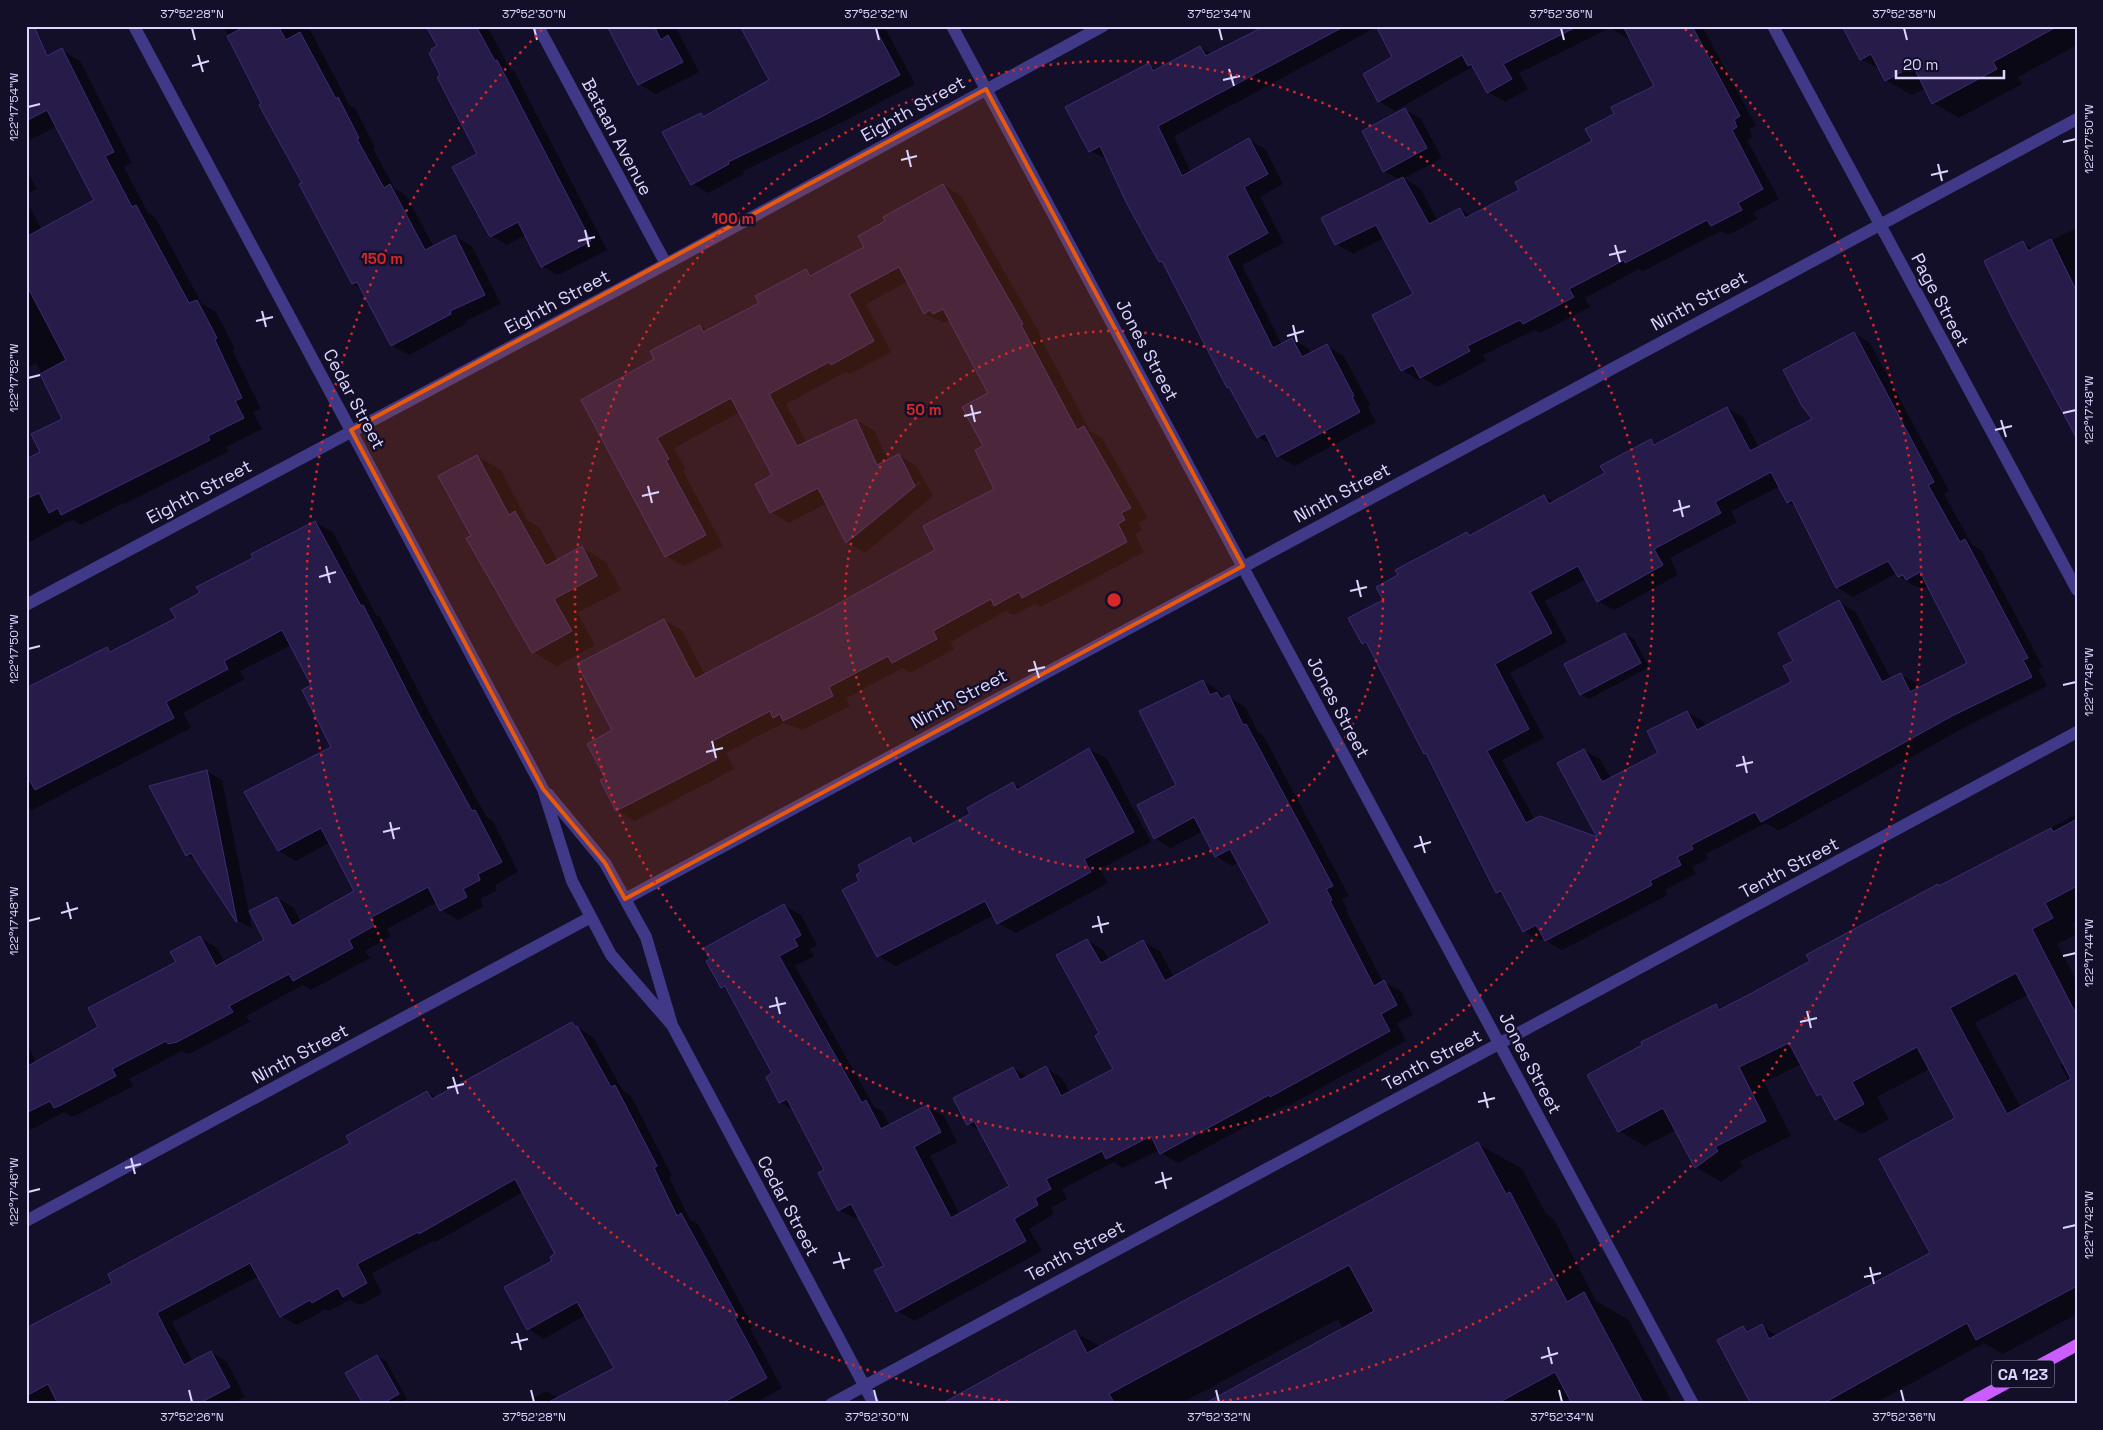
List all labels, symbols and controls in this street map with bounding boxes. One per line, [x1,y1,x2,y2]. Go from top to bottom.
text: 37°52'28"N [160,6,224,22]
text: 37°52'30"N [502,6,566,22]
text: 37°52'32"N [844,6,908,22]
text: 37°52'34"N [1187,6,1251,22]
text: 37°52'36"N [1529,6,1593,22]
text: 37°52'38"N [1872,6,1936,22]
scale bar [1896,48,2003,80]
text: 20 m [1903,55,1938,74]
street label: Eighth Street [857,70,969,147]
text: 122°17'54"W [6,72,22,141]
street label: Bataan Avenue [577,74,658,199]
text: 122°17'50"W [2081,104,2097,174]
text: 100 m [712,209,754,228]
text: 150 m [361,249,403,268]
street label: Page Street [1906,249,1975,350]
street label: Eighth Street [500,264,613,339]
street label: Ninth Street [1647,266,1751,336]
street label: Jones Street [1111,295,1184,405]
text: 122°17'52"W [6,343,22,412]
street label: Cedar Street [318,345,391,453]
text: 122°17'48"W [2081,375,2097,444]
text: 50 m [906,400,942,419]
street label: Eighth Street [142,454,255,529]
street label: Ninth Street [1290,458,1394,528]
centre of rings [1105,591,1123,609]
text: 122°17'50"W [6,614,22,684]
text: 122°17'46"W [2081,647,2097,716]
street label: Jones Street [1302,652,1375,762]
street label: Ninth Street [907,664,1011,734]
street label: Tenth Street [1735,832,1842,903]
text: 122°17'48"W [6,886,22,955]
text: 122°17'44"W [2081,918,2097,987]
street label: Jones Street [1494,1008,1567,1118]
street label: Ninth Street [248,1019,352,1089]
street label: Tenth Street [1378,1024,1485,1095]
street label: Cedar Street [752,1152,825,1260]
text: 122°17'46"W [6,1157,22,1226]
text: 122°17'42"W [2081,1190,2097,1259]
street label: Tenth Street [1021,1215,1128,1286]
road number: CA 123 [1992,1360,2054,1388]
text: 37°52'26"N [160,1409,224,1425]
text: 37°52'28"N [502,1409,566,1425]
text: 37°52'30"N [845,1409,909,1425]
text: 37°52'32"N [1187,1409,1251,1425]
text: 37°52'34"N [1530,1409,1594,1425]
text: 37°52'36"N [1872,1409,1936,1425]

